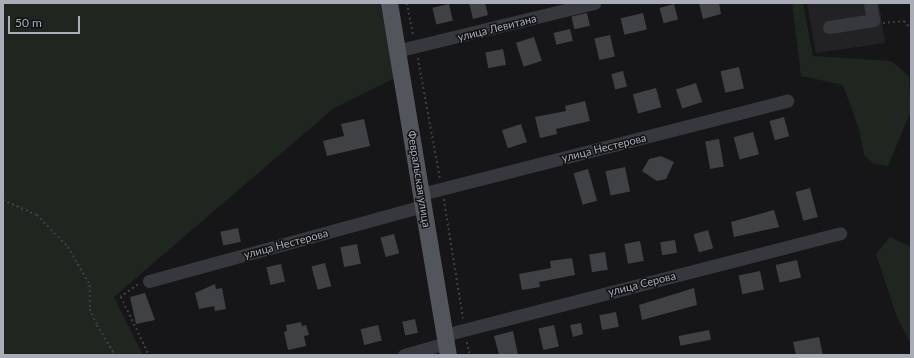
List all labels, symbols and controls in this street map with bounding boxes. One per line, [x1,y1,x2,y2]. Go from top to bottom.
scale bar [10,8,82,34]
street label: улица Левитана [456,12,538,44]
text: 50 m [15,15,42,30]
street label: Февральская улица [405,130,433,228]
street label: улица Нестерова [560,131,648,165]
street label: улица Нестерова [242,226,330,262]
street label: улица Серова [607,269,677,299]

